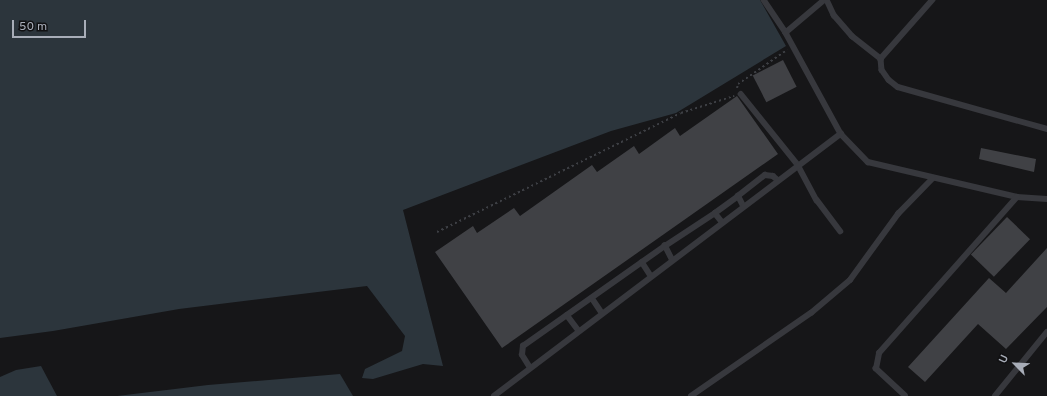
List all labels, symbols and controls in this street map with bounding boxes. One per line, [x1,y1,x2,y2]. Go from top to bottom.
scale bar [14,12,88,38]
text: 50 m [19,19,47,35]
north arrow [995,344,1035,384]
text: U [996,353,1012,366]

